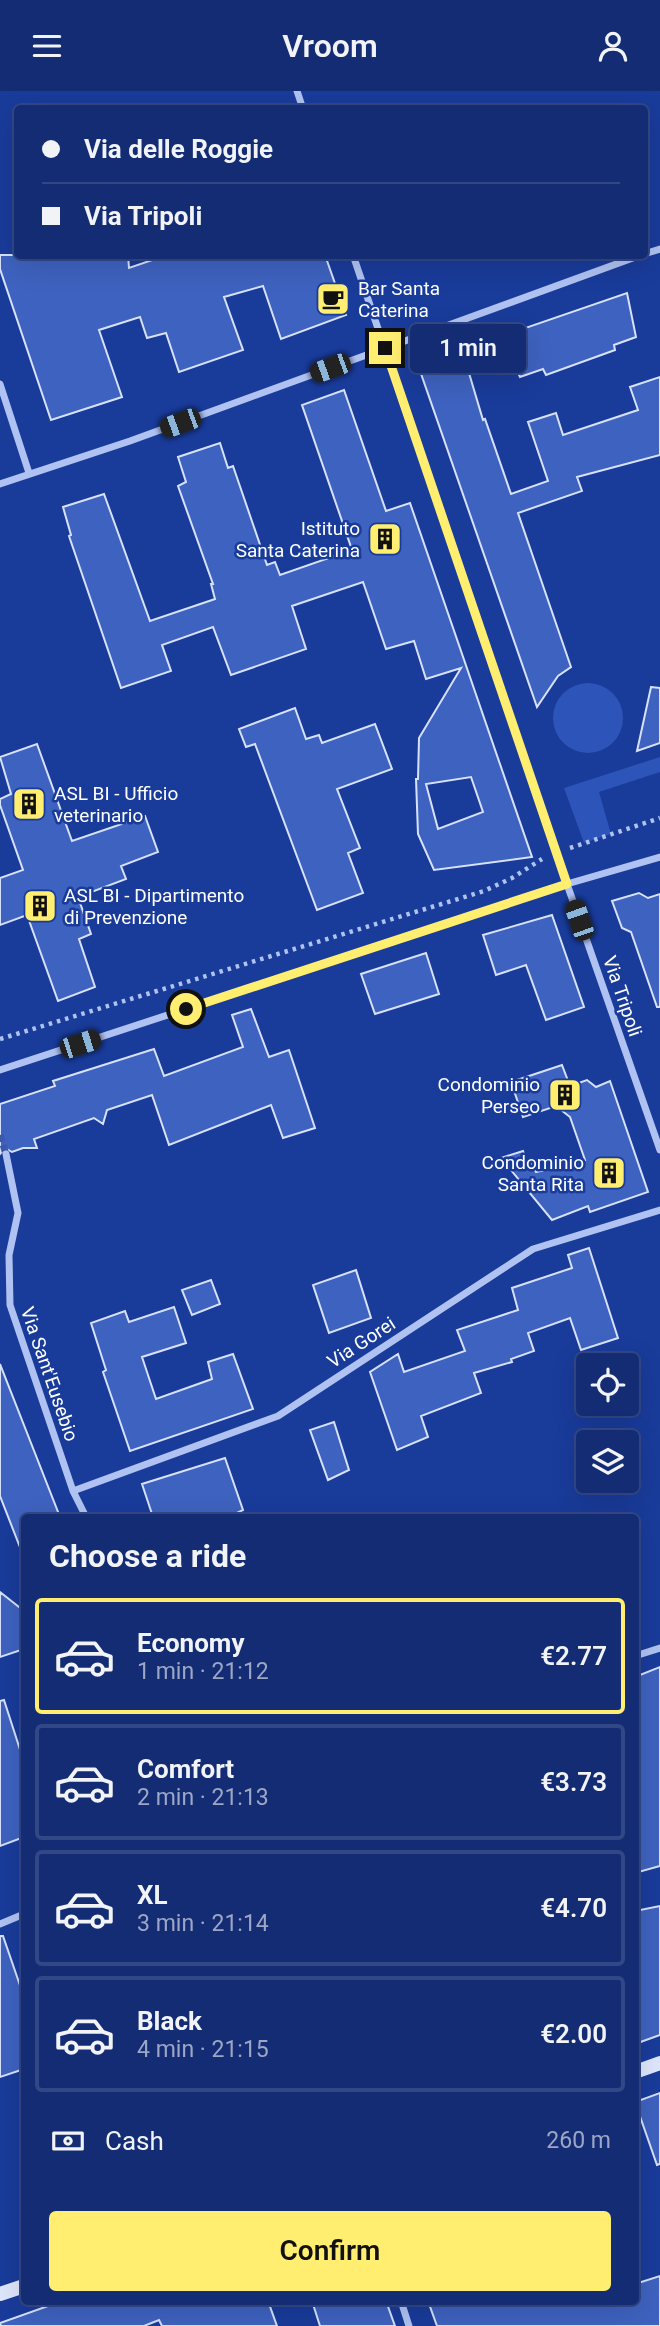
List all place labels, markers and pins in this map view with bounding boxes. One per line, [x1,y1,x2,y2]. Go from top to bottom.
place label: Bar Santa Caterina [358,277,440,322]
cafe icon: Bar Santa Caterina [314,280,352,318]
place label: Istituto Santa Caterina [236,517,360,562]
building icon: Istituto Santa Caterina [366,520,404,558]
place label: ASL BI - Ufficio veterinario [54,782,178,827]
building icon: ASL BI - Ufficio veterinario [10,785,48,823]
place label: ASL BI - Dipartimento di Prevenzione [64,884,244,929]
building icon: ASL BI - Dipartimento di Prevenzione [21,887,59,925]
place label: Condominio Perseo [438,1073,540,1118]
building icon: Condominio Perseo [546,1076,584,1114]
place label: Condominio Santa Rita [482,1151,584,1196]
building icon: Condominio Santa Rita [590,1154,628,1192]

